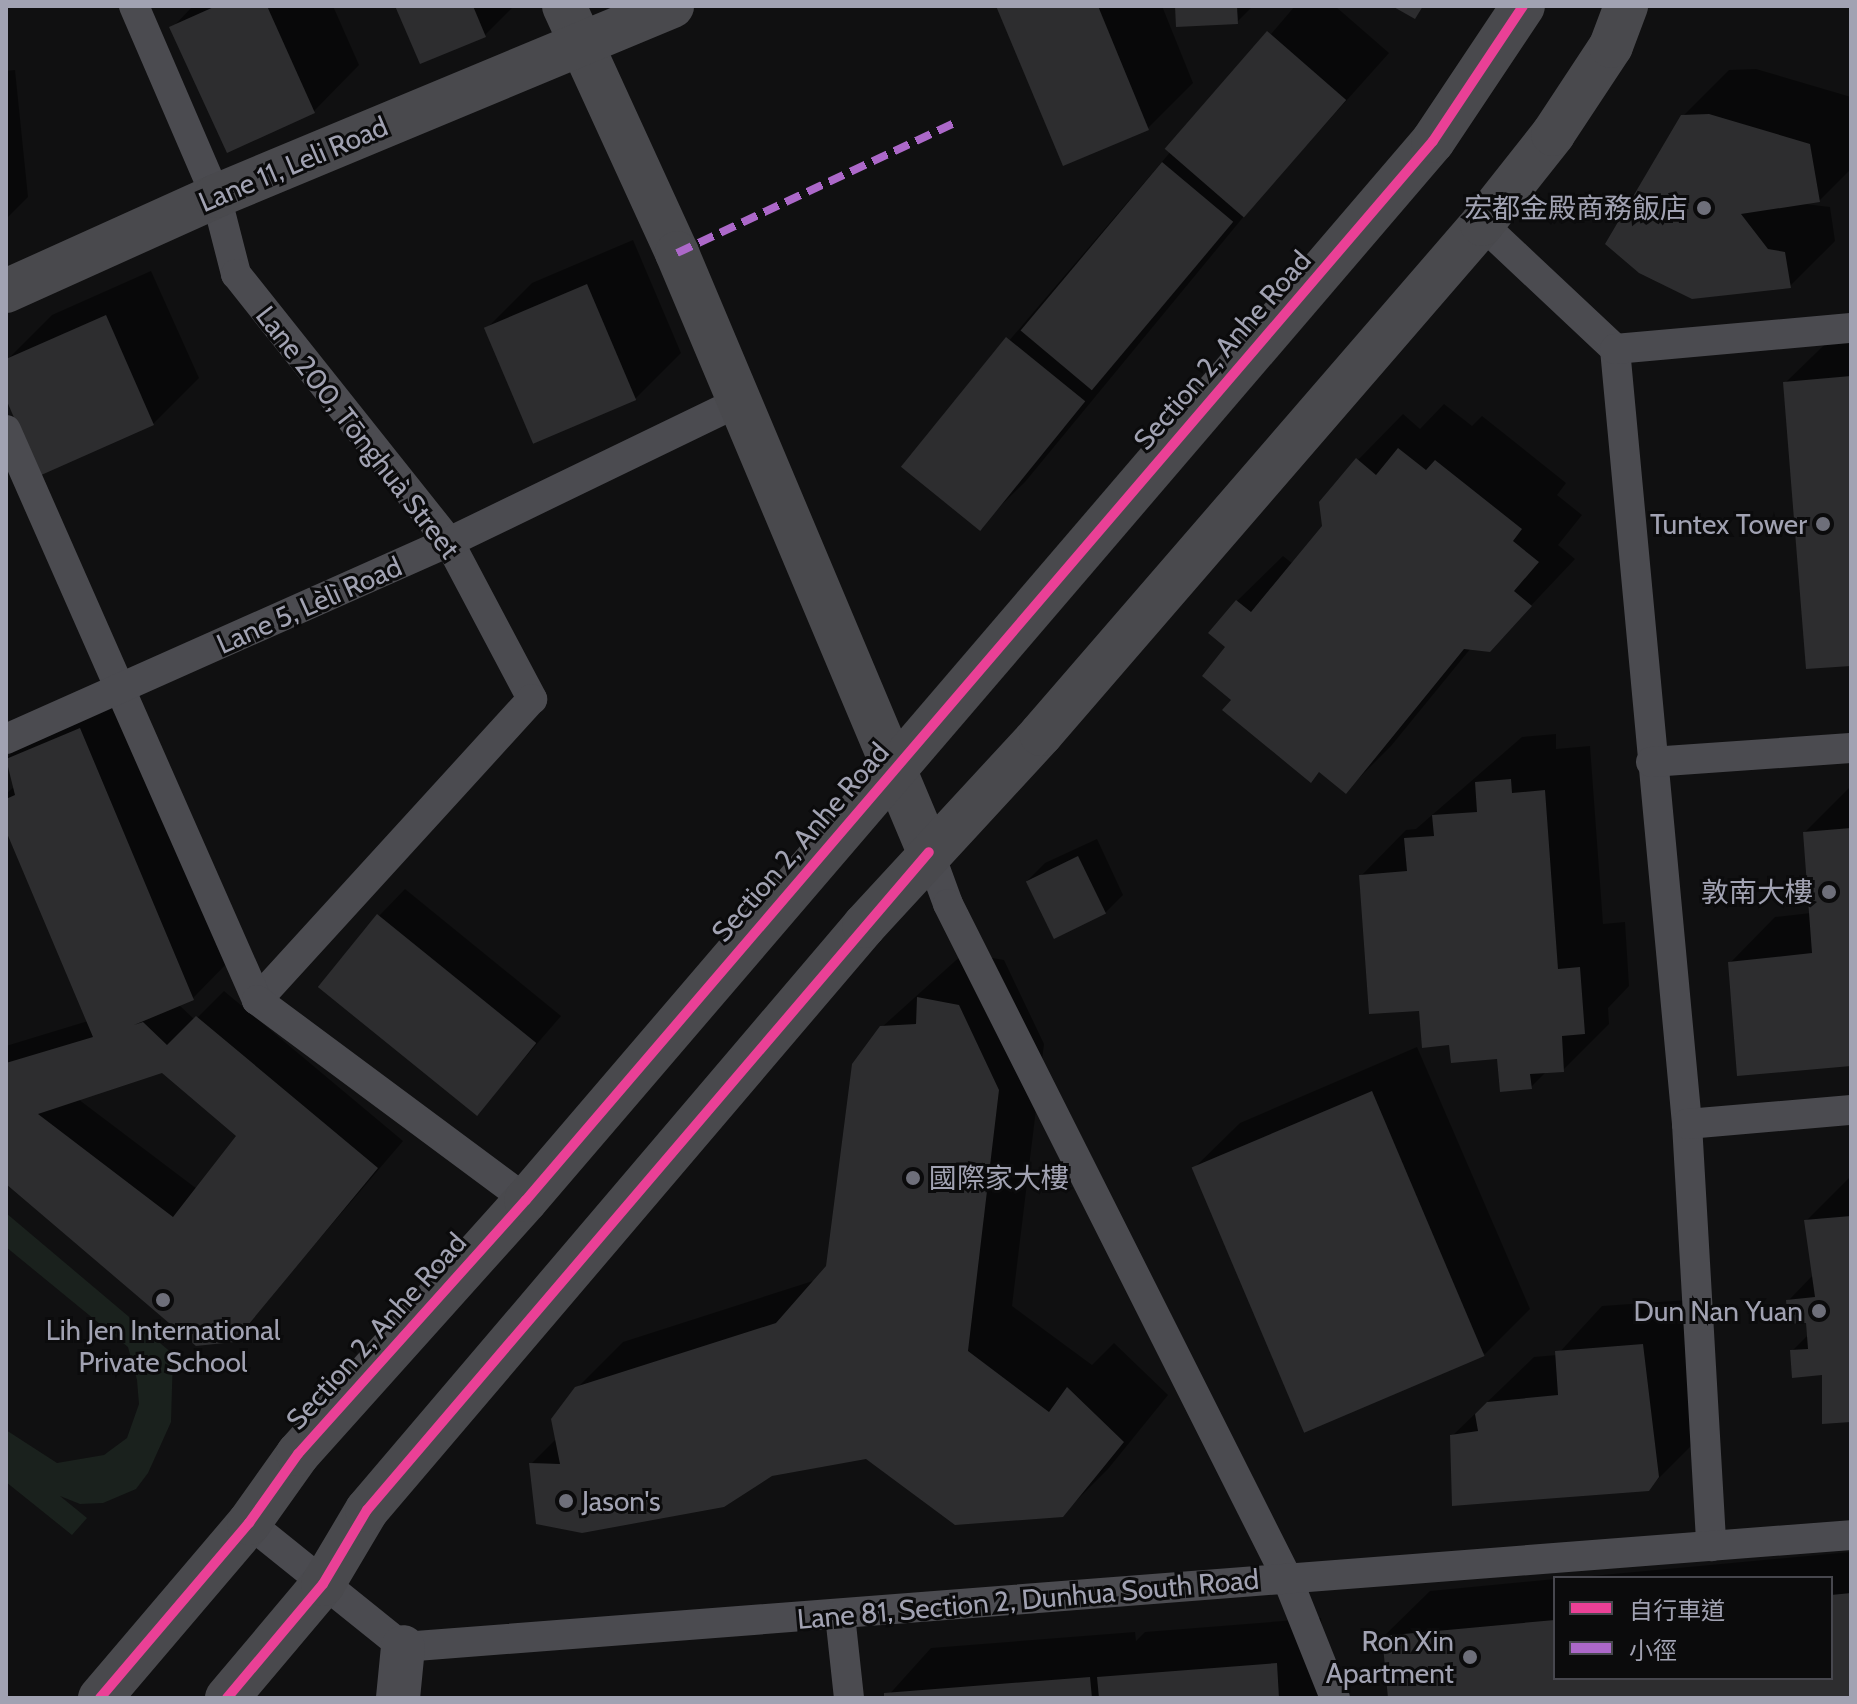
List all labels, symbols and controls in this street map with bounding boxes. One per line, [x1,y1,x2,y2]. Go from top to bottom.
street label: Lane 11, Leli Road [193,109,393,219]
place label: 宏都金殿商務飯店 [1464,191,1688,225]
marker: 宏都金殿商務飯店 [1695,199,1713,217]
street label: Section 2, Anhe Road [1126,244,1318,456]
street label: Lane 200, Tōnghuà Street [249,299,467,565]
place label: Tuntex Tower [1650,507,1807,541]
marker: Tuntex Tower [1814,515,1832,533]
street label: Lane 5, Lèlì Road [211,549,407,661]
street label: Section 2, Anhe Road [704,736,896,948]
place label: 敦南大樓 [1701,875,1813,909]
marker: 敦南大樓 [1820,883,1838,901]
place label: 國際家大樓 [929,1161,1069,1195]
marker: 國際家大樓 [904,1169,922,1187]
street label: Section 2, Anhe Road [279,1226,473,1436]
marker: Lih Jen International Private School [154,1291,172,1309]
place label: Dun Nan Yuan [1634,1294,1803,1328]
marker: Dun Nan Yuan [1810,1302,1828,1320]
place label: Lih Jen International Private School [46,1313,280,1379]
place label: Jason's [582,1484,661,1518]
marker: Jason's [557,1492,575,1510]
street label: Lane 81, Section 2, Dunhua South Road [796,1562,1260,1636]
legend [1553,1576,1833,1680]
text: 自行車道 [1629,1596,1725,1625]
place label: Ron Xin Apartment [1326,1624,1454,1690]
text: 小徑 [1629,1636,1677,1665]
marker: Ron Xin Apartment [1461,1648,1479,1666]

